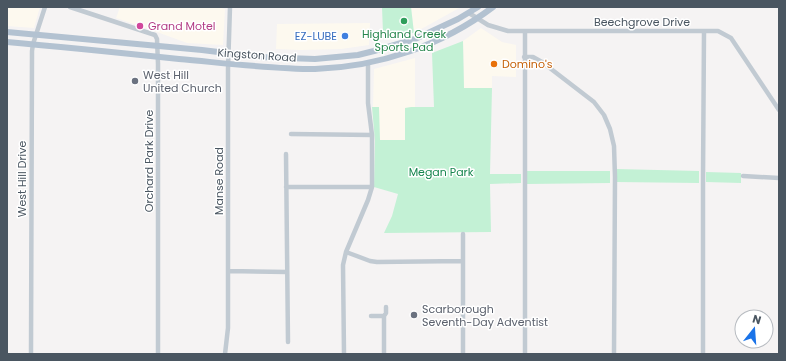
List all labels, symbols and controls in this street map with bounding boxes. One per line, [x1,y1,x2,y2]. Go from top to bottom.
street label: Beechgrove Drive [594,14,690,30]
marker: Highland Creek Sports Pad [399,16,409,26]
place label: Grand Motel [148,18,216,34]
marker: Grand Motel [135,21,145,31]
place label: Highland Creek Sports Pad [362,26,446,55]
place label: EZ-LUBE [295,28,337,44]
marker: EZ-LUBE [340,31,350,41]
street label: Kingston Road [217,44,297,66]
place label: Domino's [502,56,553,72]
marker: Domino's [489,59,499,69]
place label: West Hill United Church [143,67,222,96]
marker: West Hill United Church [130,76,140,86]
street label: Orchard Park Drive [141,110,157,212]
street label: West Hill Drive [14,141,30,217]
street label: Manse Road [211,147,227,215]
park label: Megan Park [409,164,474,180]
place label: Scarborough Seventh-Day Adventist [422,301,548,330]
north arrow [734,309,774,349]
marker: Scarborough Seventh-Day Adventist [409,310,419,320]
text: N [751,311,763,328]

